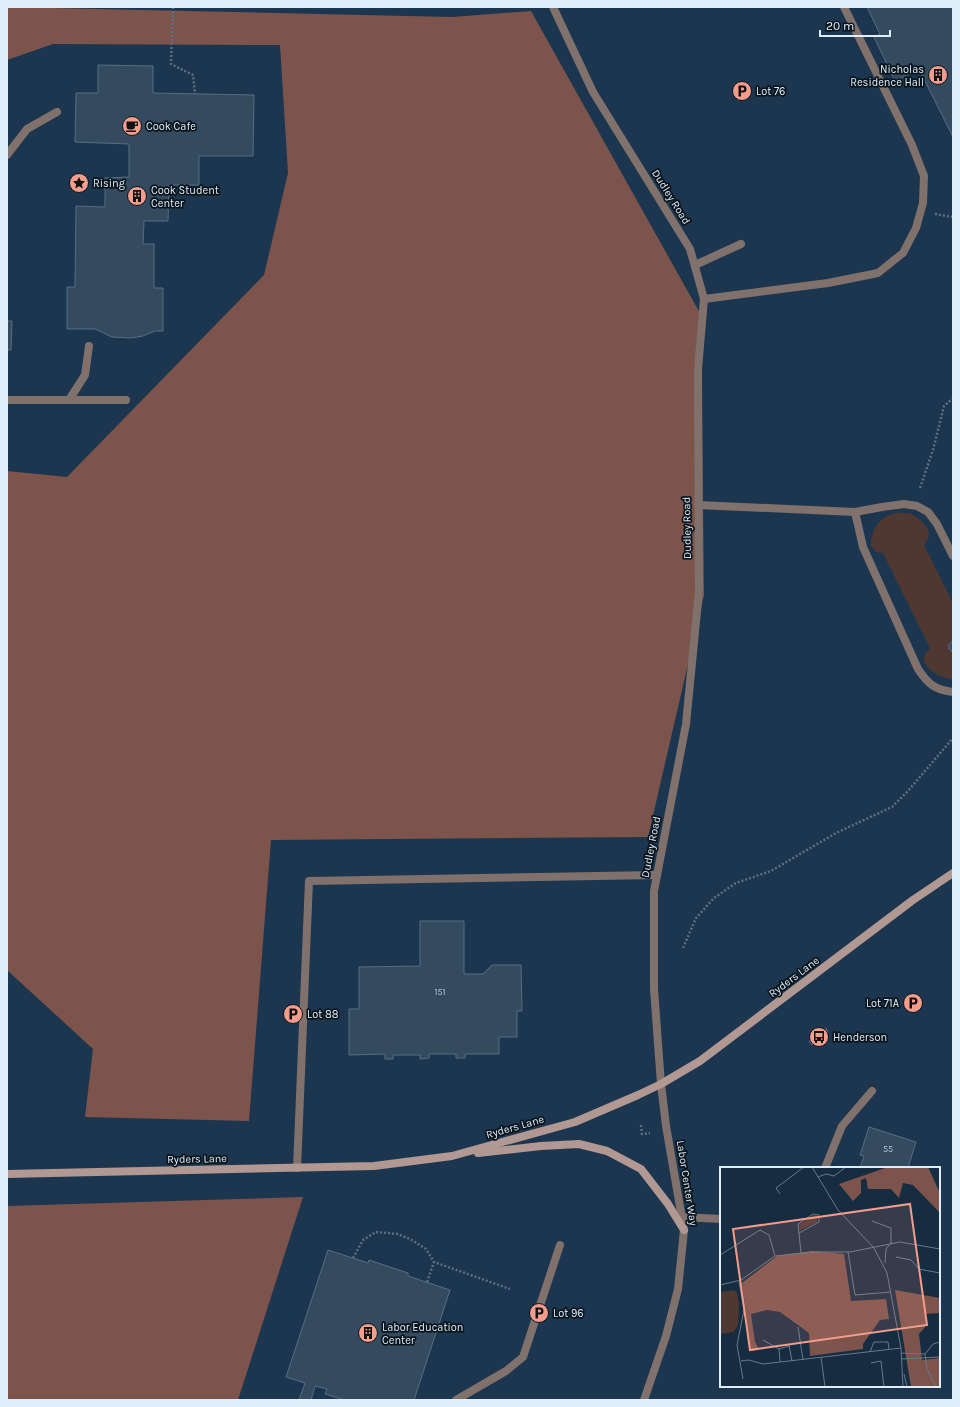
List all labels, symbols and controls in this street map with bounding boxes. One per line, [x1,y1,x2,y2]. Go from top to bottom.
scale bar [820,12,890,38]
text: 20 m [826,19,854,33]
place label: Nicholas Residence Hall [850,63,924,89]
building icon: Nicholas Residence Hall [927,64,949,86]
parking icon: Lot 76 [731,80,753,102]
place label: Lot 76 [756,85,785,98]
cafe icon: Cook Cafe [121,115,143,137]
place label: Cook Cafe [146,120,196,133]
street label: Dudley Road [649,167,693,227]
place icon: Rising [68,172,90,194]
place label: Rising [93,177,126,190]
place label: Cook Student Center [151,184,219,210]
building icon: Cook Student Center [126,185,148,207]
street label: Dudley Road [680,497,694,559]
street label: Dudley Road [639,815,663,879]
street label: Ryders Lane [766,954,822,1000]
house number: 151 [434,987,446,997]
parking icon: Lot 71A [902,992,924,1014]
place label: Lot 71A [866,997,900,1010]
parking icon: Lot 88 [282,1003,304,1025]
place label: Lot 88 [307,1008,339,1021]
bus stop icon: Henderson [808,1026,830,1048]
place label: Henderson [833,1031,887,1044]
street label: Ryders Lane [484,1112,546,1142]
street label: Labor Center Way [674,1139,700,1227]
house number: 55 [883,1144,893,1154]
street label: Ryders Lane [167,1152,227,1166]
inset map [720,1167,940,1387]
parking icon: Lot 96 [528,1302,550,1324]
place label: Lot 96 [553,1307,584,1320]
place label: Labor Education Center [382,1321,463,1347]
building icon: Labor Education Center [357,1322,379,1344]

